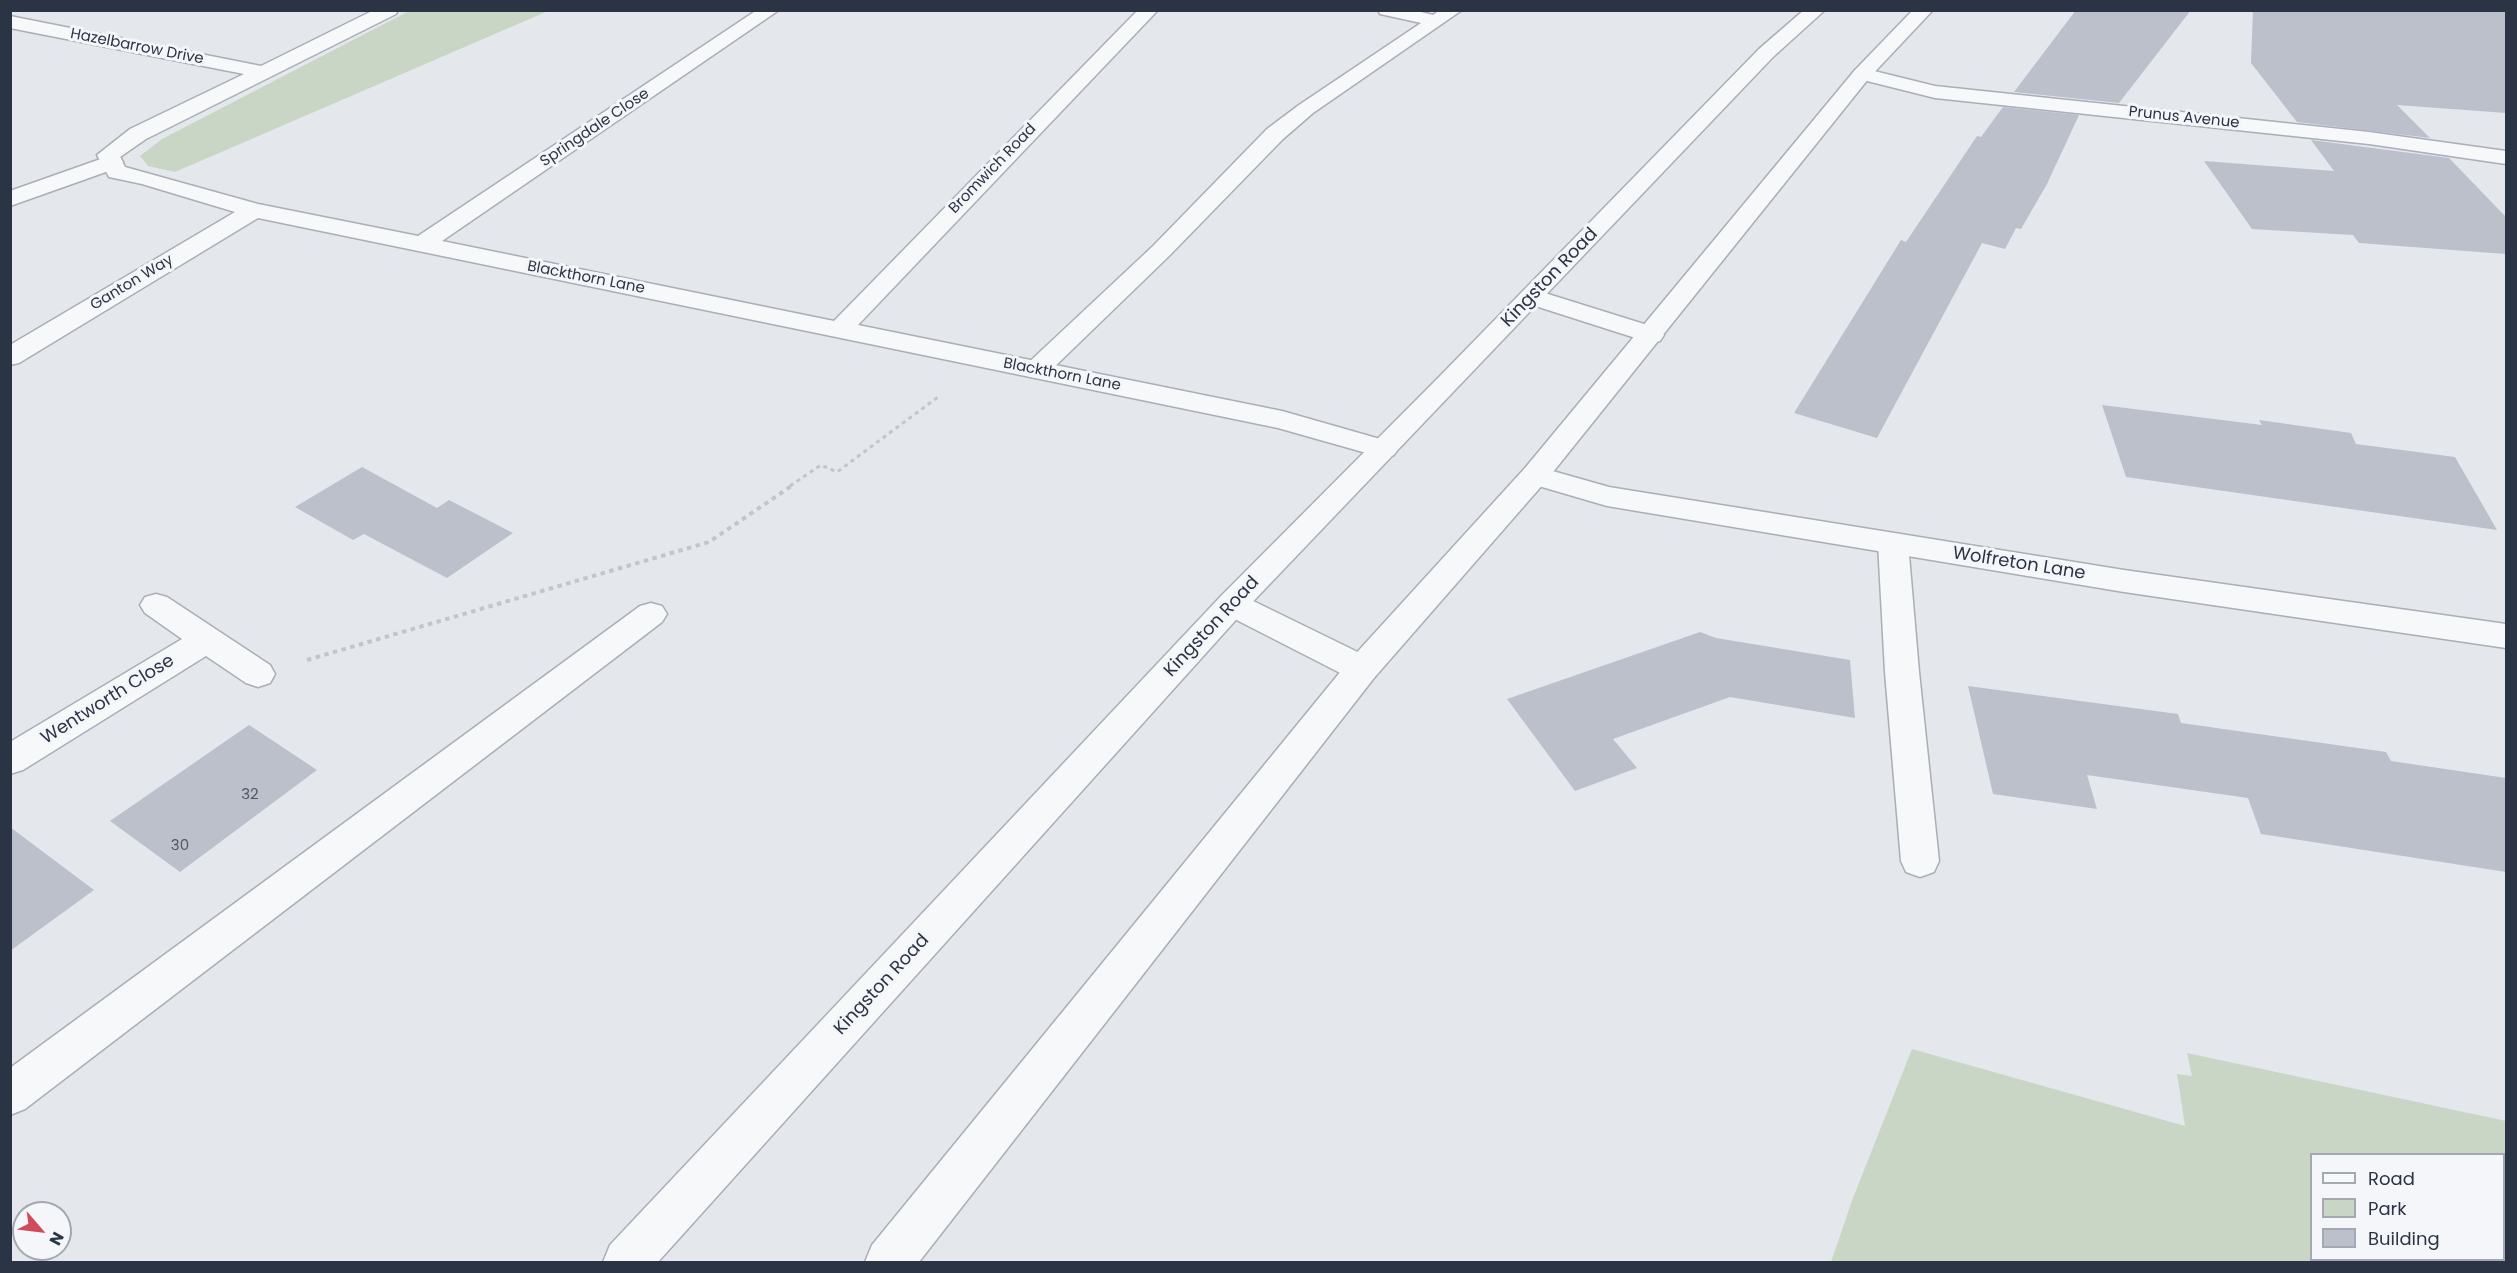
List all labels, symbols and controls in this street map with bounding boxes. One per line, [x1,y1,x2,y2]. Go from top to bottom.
street label: Hazelbarrow Drive [69,25,205,69]
street label: Springdale Close [537,85,653,171]
street label: Prunus Avenue [2128,103,2240,133]
street label: Bromwich Road [946,120,1040,218]
street label: Kingston Road [1497,224,1603,332]
street label: Ganton Way [87,251,177,315]
street label: Blackthorn Lane [526,258,646,298]
street label: Blackthorn Lane [1002,355,1122,395]
street label: Wolfreton Lane [1951,543,2087,585]
street label: Kingston Road [1160,572,1264,682]
street label: Wentworth Close [37,650,179,750]
house number: 32 [241,786,259,804]
house number: 30 [171,837,189,855]
street label: Kingston Road [830,930,934,1040]
legend [2310,1153,2505,1261]
text: Road [2368,1166,2415,1191]
text: Park [2368,1196,2407,1221]
north arrow [12,1201,72,1261]
text: Building [2368,1226,2440,1251]
text: N [44,1228,70,1249]

